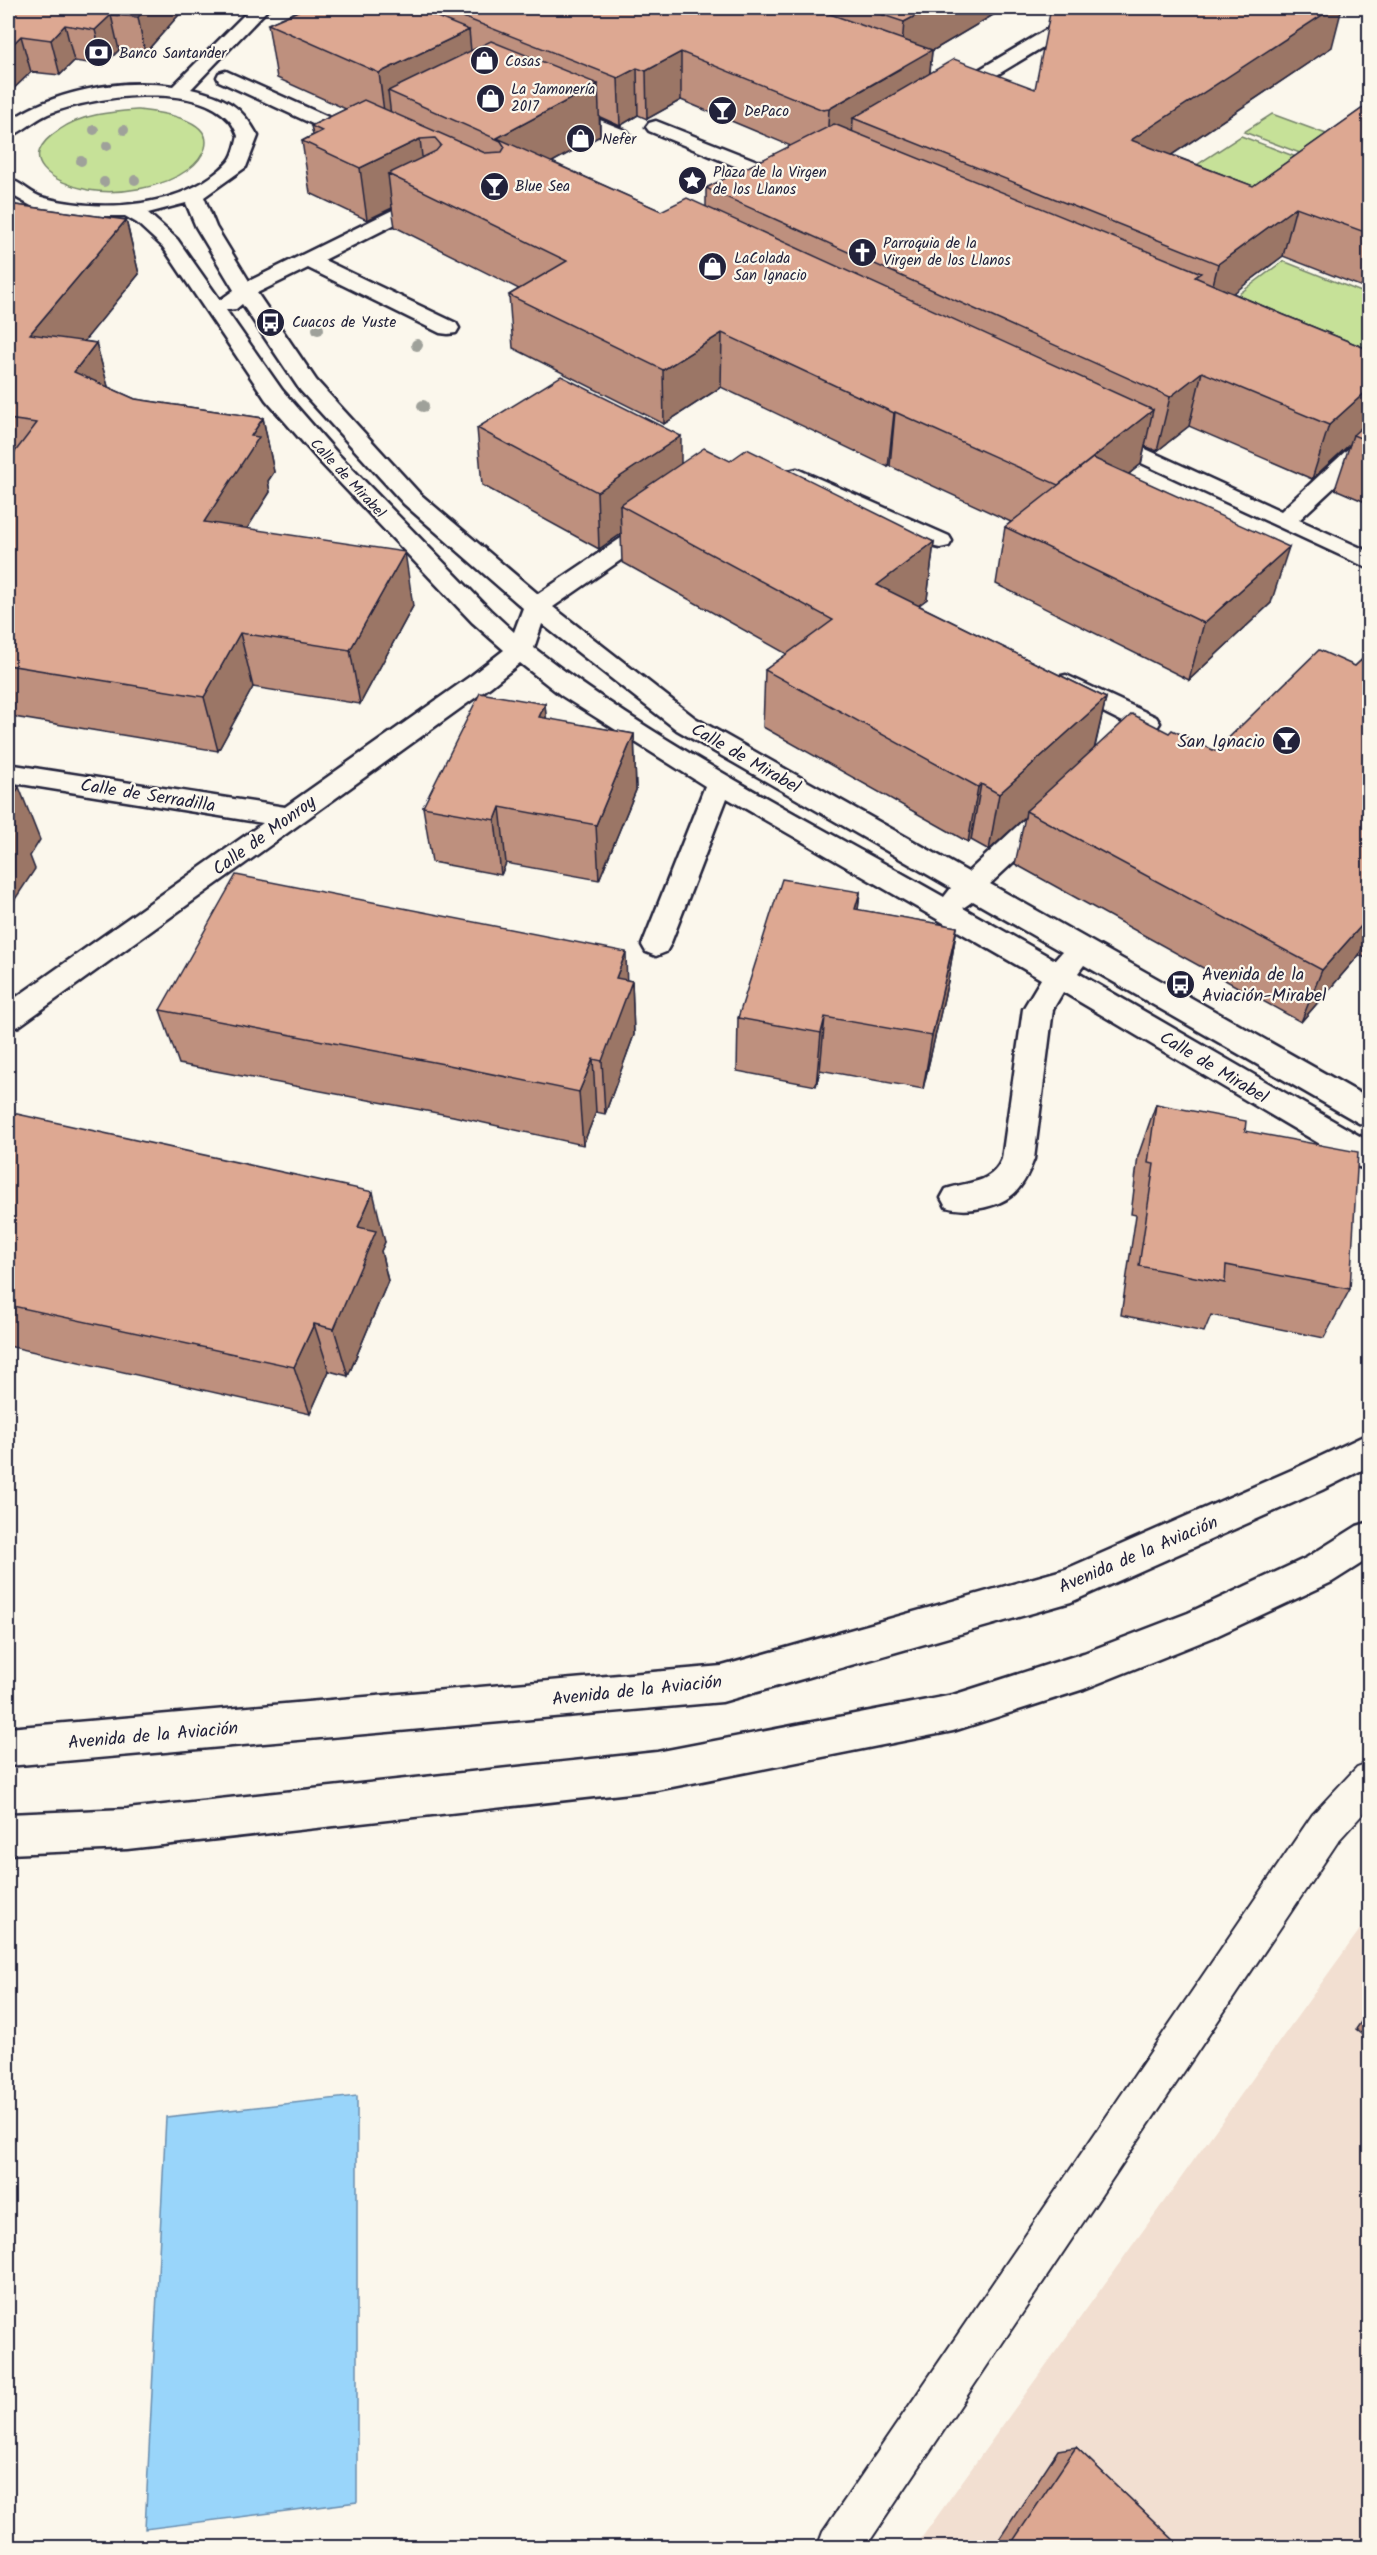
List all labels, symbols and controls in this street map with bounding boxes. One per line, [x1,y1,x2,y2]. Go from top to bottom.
bank icon: Banco Santander [82,37,114,69]
place label: Banco Santander [119,42,227,66]
shop icon: Cosas [468,45,500,77]
place label: Cosas [505,50,541,74]
place label: La Jamonería 2017 [511,78,595,119]
shop icon: La Jamonería 2017 [474,82,506,114]
bar icon: DePaco [707,95,739,127]
place label: DePaco [744,100,789,124]
shop icon: Nefer [565,123,597,155]
place label: Nefer [602,128,637,152]
place label: Plaza de la Virgen de los Llanos [713,161,827,202]
place icon: Plaza de la Virgen de los Llanos [676,165,708,197]
bar icon: Blue Sea [478,170,510,202]
place label: Blue Sea [515,175,570,199]
place label: Parroquia de la Virgen de los Llanos [883,232,1011,273]
church icon: Parroquia de la Virgen de los Llanos [846,236,878,268]
place label: LaColada San Ignacio [734,247,807,288]
shop icon: LaColada San Ignacio [697,251,729,283]
bus stop icon: Cuacos de Yuste [255,306,287,338]
place label: Cuacos de Yuste [292,311,396,335]
street label: Calle de Mirabel [304,433,391,524]
street label: Calle de Mirabel [685,716,806,803]
bar icon: San Ignacio [1270,725,1302,757]
place label: San Ignacio [1178,728,1265,757]
street label: Calle de Serradilla [78,772,217,821]
street label: Calle de Monroy [207,788,323,884]
place label: Avenida de la Aviación-Mirabel [1202,961,1327,1011]
bus stop icon: Avenida de la Aviación-Mirabel [1165,968,1197,1000]
street label: Calle de Mirabel [1153,1024,1274,1113]
street label: Avenida de la Aviación [1054,1509,1223,1602]
street label: Avenida de la Aviación [551,1668,724,1715]
street label: Avenida de la Aviación [67,1715,239,1758]

